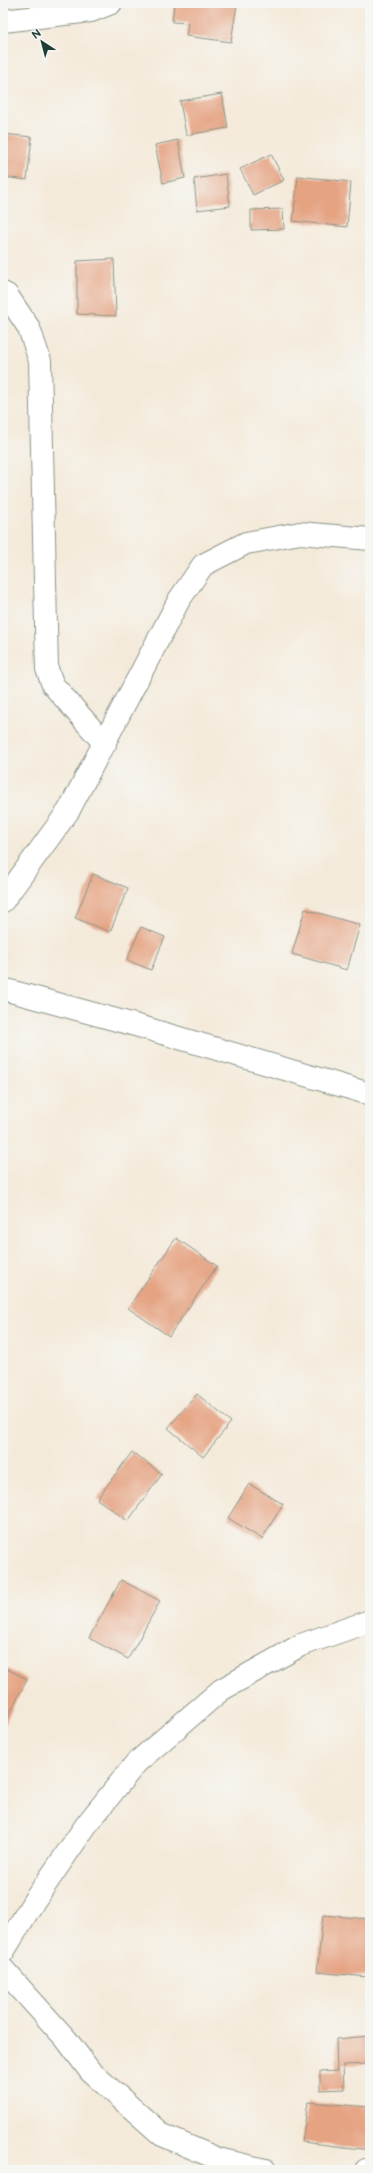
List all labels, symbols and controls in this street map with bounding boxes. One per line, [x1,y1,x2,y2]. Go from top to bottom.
north arrow [22,22,62,62]
text: N [29,27,44,42]

